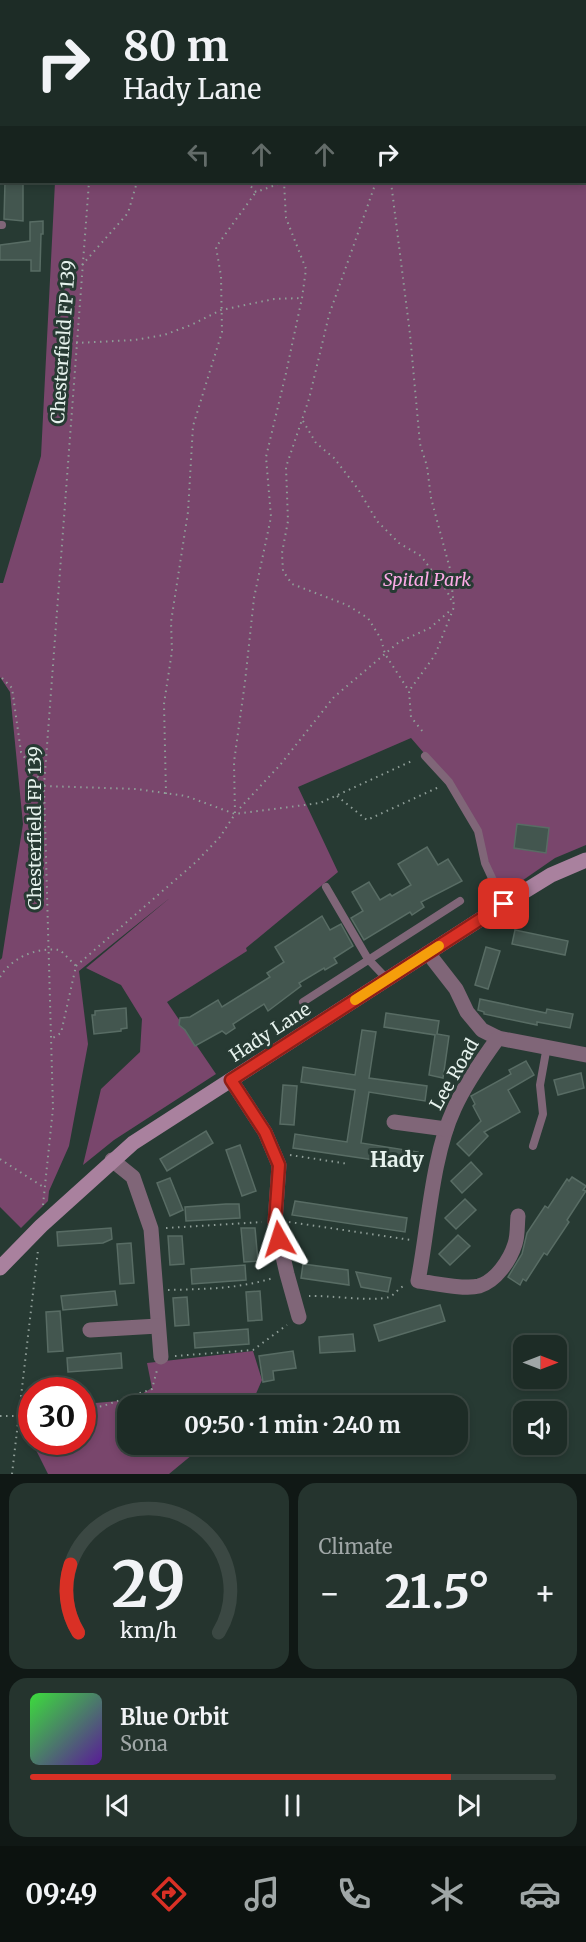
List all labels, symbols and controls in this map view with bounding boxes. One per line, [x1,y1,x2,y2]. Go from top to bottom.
text: 80 m [123,20,229,72]
icon: right [24,24,102,102]
text: Hady Lane [123,72,261,106]
icon: left [182,138,215,171]
icon: ahead [245,138,278,171]
icon: ahead [308,138,341,171]
icon: right [371,138,404,171]
street label: Chesterfield FP 139 [46,259,80,425]
park label: Spital Park [383,568,471,591]
street label: Chesterfield FP 139 [23,746,46,910]
pin [478,878,529,929]
icon: arrive [487,887,520,920]
street label: Hady Lane [225,997,315,1067]
street label: Lee Road [424,1034,484,1114]
district label: Hady [370,1146,425,1173]
position arrow [247,1207,311,1271]
north arrow [513,1335,567,1389]
map controls [513,1335,567,1455]
speed limit sign: 30 [18,1377,96,1455]
button: sound [513,1401,567,1455]
text: 09:50 · 1 min · 240 m [184,1411,401,1439]
text: Climate [319,1534,393,1559]
text: 29 [112,1546,186,1624]
text: 21.5° [385,1564,490,1620]
text: − [319,1573,341,1614]
text: + [534,1573,556,1614]
text: km/h [120,1617,177,1644]
text: Blue Orbit [120,1703,229,1731]
text: Sona [120,1731,168,1756]
icon: previous [101,1789,134,1822]
icon: pause [276,1789,309,1822]
icon: next [452,1789,485,1822]
icon: directions [148,1873,190,1915]
icon: music [241,1873,283,1915]
icon: phone [333,1873,375,1915]
icon: climate [426,1873,468,1915]
icon: car [519,1873,561,1915]
text: 09:49 [25,1877,97,1911]

